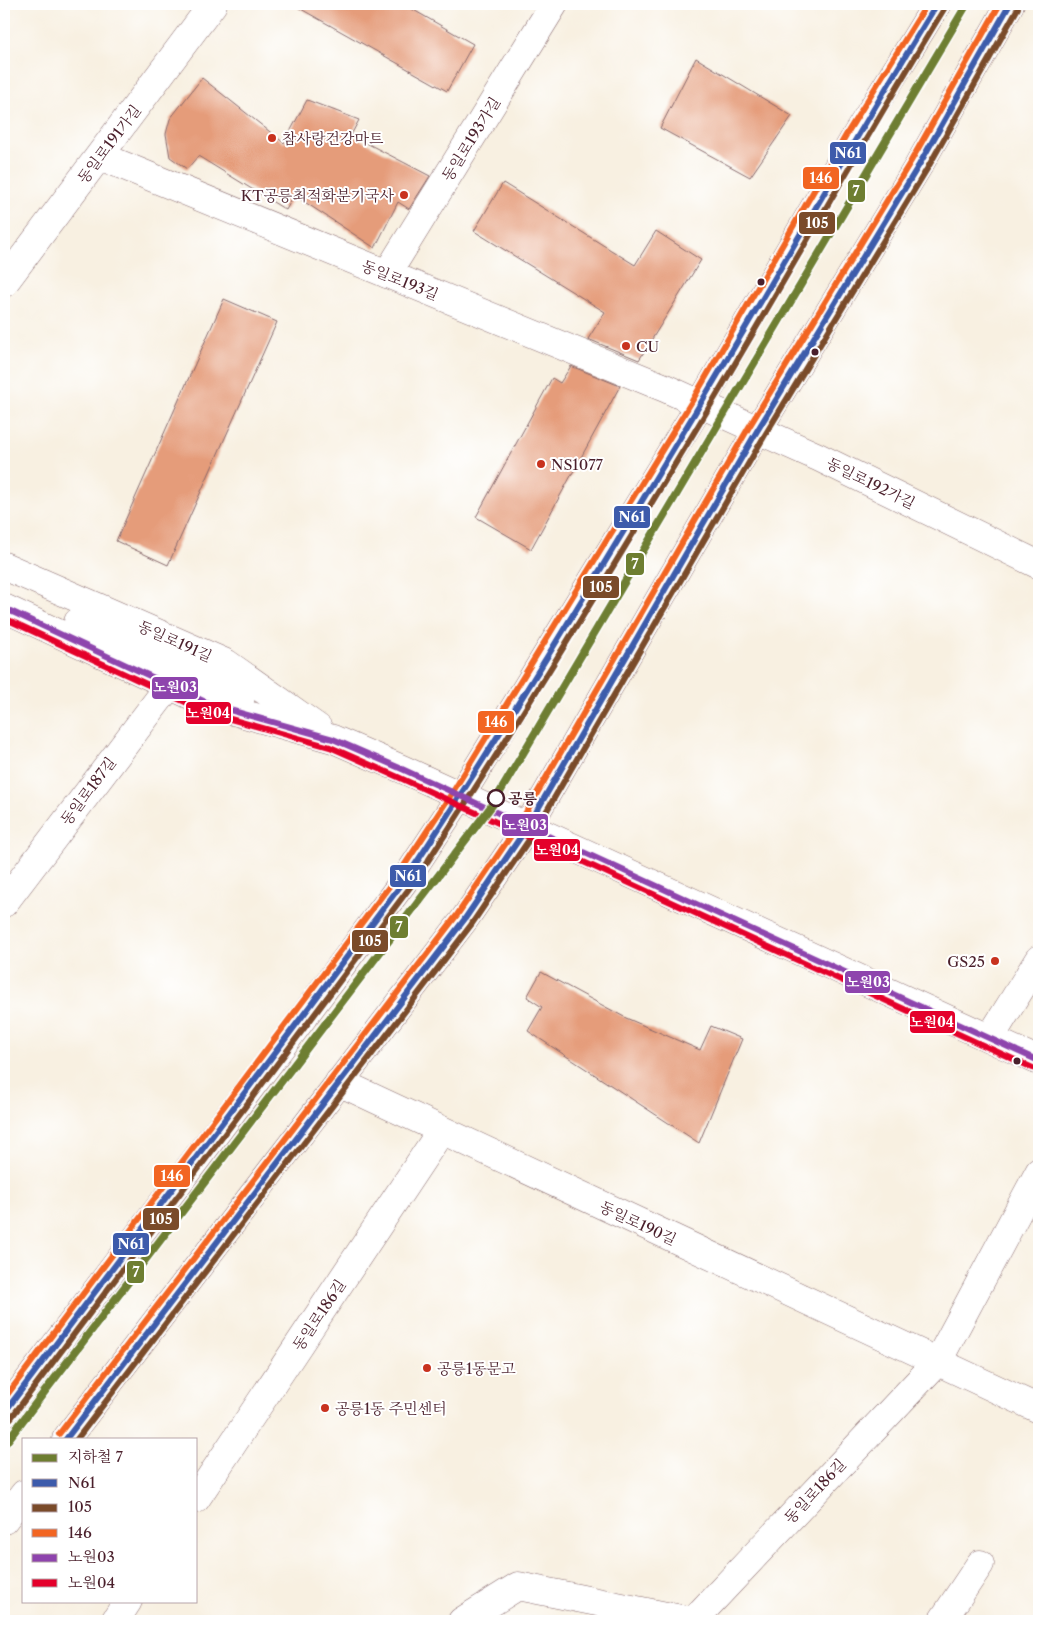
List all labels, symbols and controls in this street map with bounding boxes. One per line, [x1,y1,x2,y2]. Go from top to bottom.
street label: 동일로193가길 [438,93,504,185]
street label: 동일로191가길 [73,101,145,187]
place label: 참사랑건강마트 [282,129,384,148]
marker: 참사랑건강마트 [266,132,278,144]
line badge: N61 [829,141,867,165]
text: N61 [835,144,862,162]
line badge: 146 [802,166,840,190]
text: 146 [810,169,832,187]
line badge: 7 [847,179,866,203]
text: 7 [852,182,860,200]
place label: KT공릉최적화분기국사 [241,186,394,205]
marker: KT공릉최적화분기국사 [398,189,410,201]
line badge: 105 [798,211,836,235]
text: 105 [806,214,829,232]
street label: 동일로193길 [359,256,441,304]
unlabelled marker [756,277,766,287]
place label: CU [636,337,660,356]
marker: CU [620,340,632,352]
unlabelled marker [810,347,820,357]
street label: 동일로192가길 [824,453,918,513]
place label: NS1077 [551,455,604,474]
marker: NS1077 [535,458,547,470]
line badge: N61 [613,505,651,529]
text: N61 [619,508,646,526]
line badge: 7 [625,552,645,576]
text: 7 [631,555,639,573]
line badge: 105 [582,575,620,599]
text: 105 [590,578,613,596]
street label: 동일로191길 [135,616,215,666]
line badge: 노원03 [151,676,199,700]
text: 노원03 [153,678,197,696]
line badge: 노원04 [185,701,232,725]
text: 노원04 [186,704,230,722]
line badge: 146 [477,710,515,734]
text: 146 [485,713,507,731]
street label: 동일로187길 [56,753,120,829]
marker: 공릉 [487,789,505,807]
place label: 공릉 [508,789,537,808]
line badge: 노원03 [501,813,549,837]
text: 노원03 [503,816,547,834]
line badge: 노원04 [533,838,581,862]
text: 노원04 [535,841,579,859]
line badge: N61 [389,864,427,888]
text: N61 [395,867,422,885]
line badge: 7 [389,915,409,939]
text: 7 [395,918,403,936]
line badge: 105 [351,929,389,953]
text: 105 [359,932,382,950]
place label: GS25 [947,952,985,971]
marker: GS25 [989,955,1001,967]
line badge: 노원03 [844,970,891,994]
text: 노원03 [846,973,890,991]
line badge: 노원04 [909,1010,956,1034]
text: 노원04 [910,1013,954,1031]
unlabelled marker [1012,1056,1022,1066]
line badge: 146 [153,1164,191,1188]
text: 146 [161,1167,183,1185]
street label: 동일로190길 [597,1197,679,1249]
line badge: 105 [142,1207,180,1231]
text: 105 [150,1210,173,1228]
line badge: N61 [112,1232,150,1256]
text: N61 [118,1235,145,1253]
line badge: 7 [126,1260,145,1284]
text: 7 [132,1263,140,1281]
street label: 동일로186길 [288,1276,350,1354]
place label: 공릉1동문고 [437,1359,516,1378]
marker: 공릉1동문고 [421,1362,433,1374]
place label: 공릉1동 주민센터 [335,1399,447,1418]
marker: 공릉1동 주민센터 [319,1402,331,1414]
legend [22,1438,198,1602]
text: 지하철 7 [68,1447,123,1466]
street label: 동일로186길 [780,1455,850,1527]
text: N61 [68,1473,96,1492]
text: 105 [68,1497,92,1516]
text: 146 [68,1523,92,1542]
text: 노원03 [68,1547,115,1566]
text: 노원04 [68,1573,115,1592]

